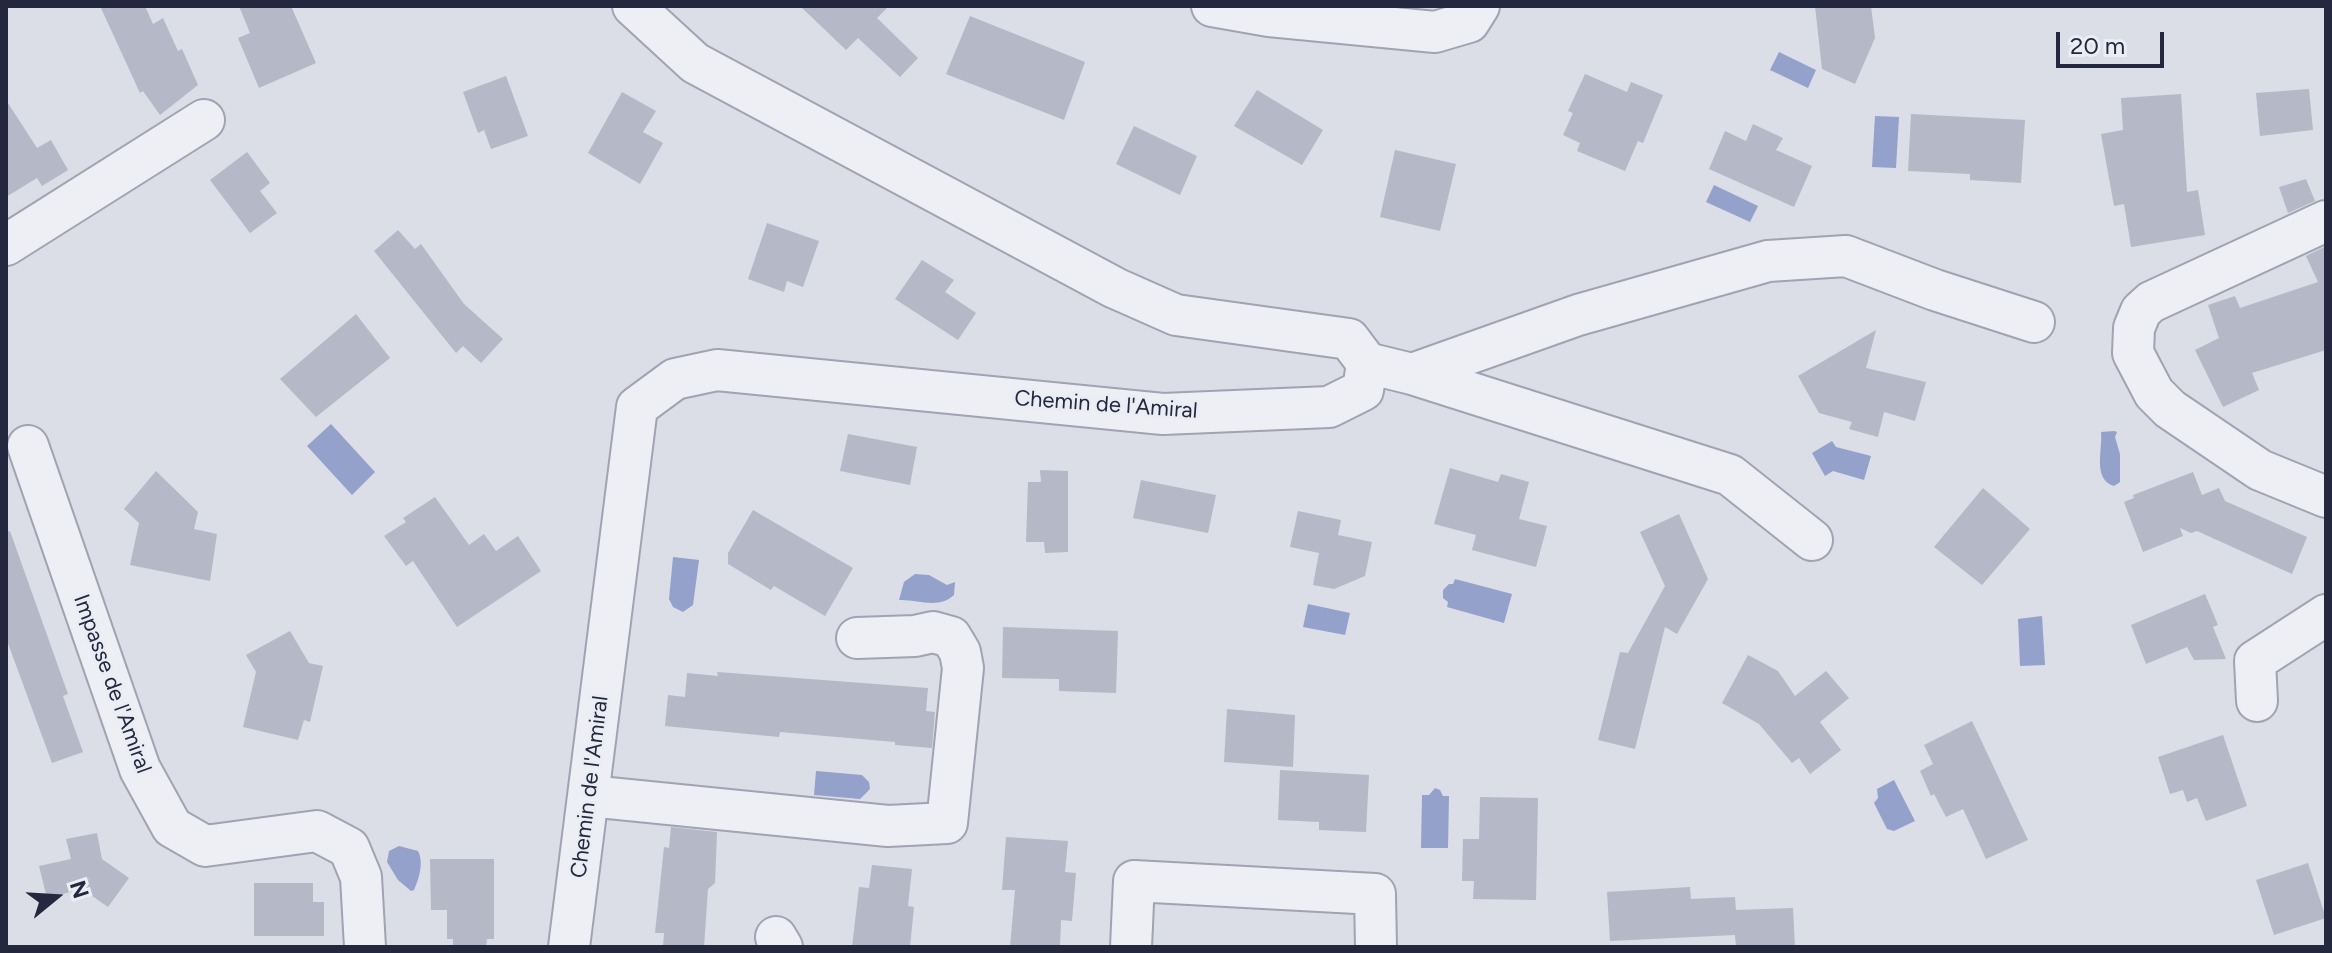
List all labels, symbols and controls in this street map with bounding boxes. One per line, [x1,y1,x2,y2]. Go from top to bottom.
scale bar [2060,16,2168,66]
text: 20 m [2070,31,2125,60]
street label: Chemin de l'Amiral [1014,385,1198,425]
street label: Impasse de l'Amiral [67,591,157,777]
street label: Chemin de l'Amiral [566,694,614,880]
north arrow [16,857,96,937]
text: N [64,877,95,902]

